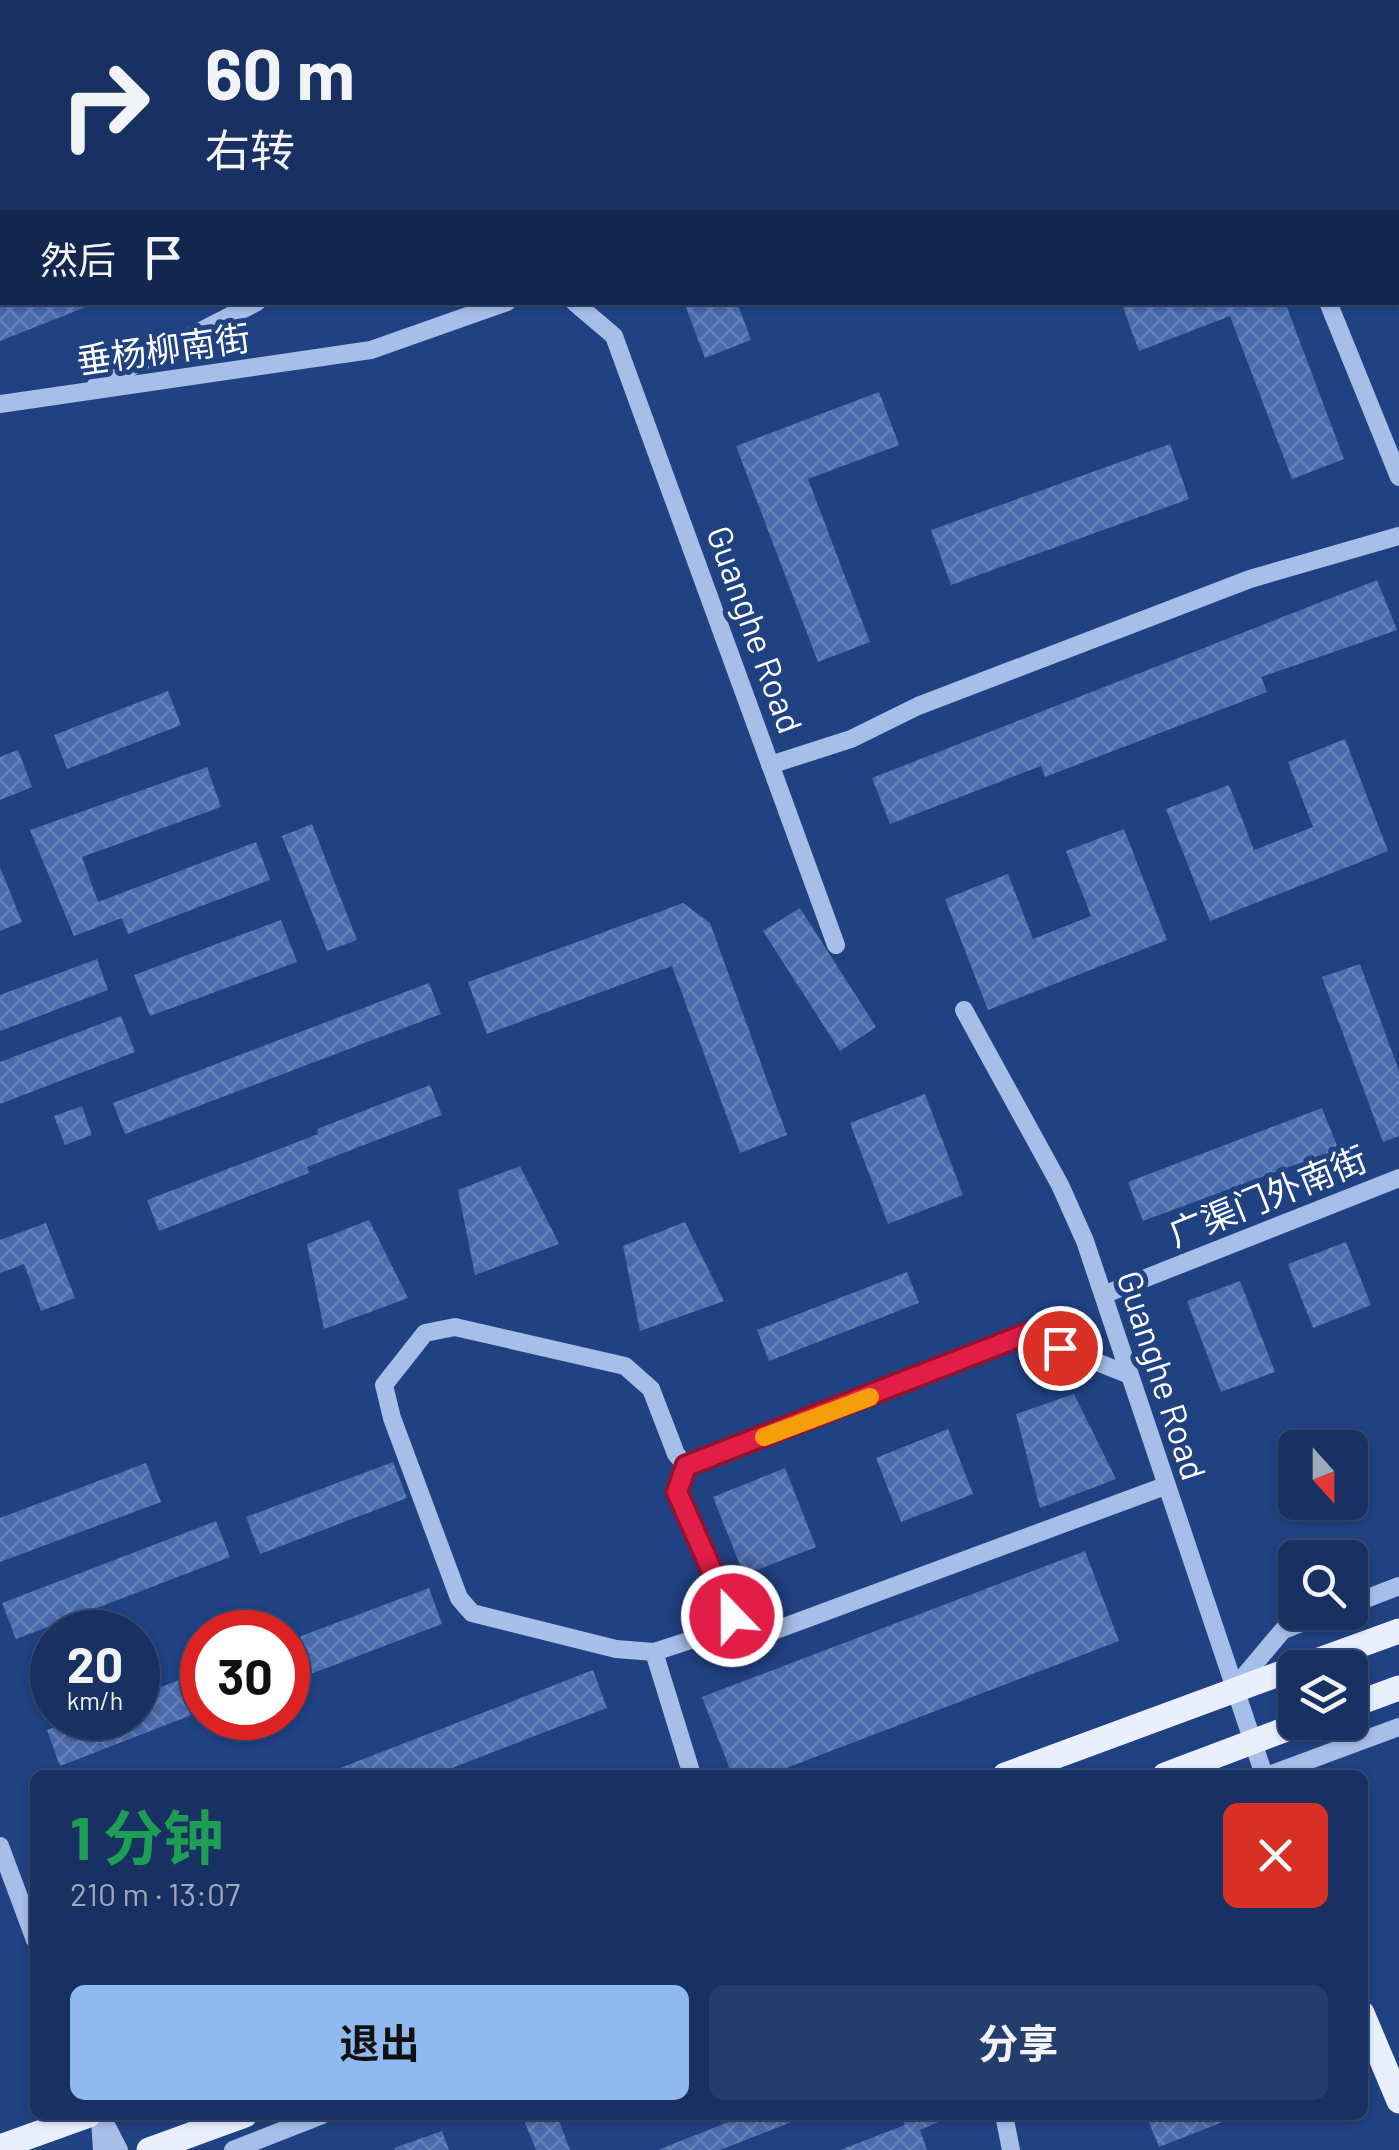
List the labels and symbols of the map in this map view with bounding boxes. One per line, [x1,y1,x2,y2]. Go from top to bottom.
street label: 垂杨柳南街 [73,315,253,381]
street label: Guanghe Road [699,520,813,738]
street label: 广渠门外南街 [1162,1136,1372,1254]
street label: Guanghe Road [1109,1265,1217,1485]
pin [1018,1306,1103,1391]
north arrow [1278,1430,1368,1520]
position arrow [680,1564,784,1668]
speed limit sign: 30 [180,1610,310,1740]

